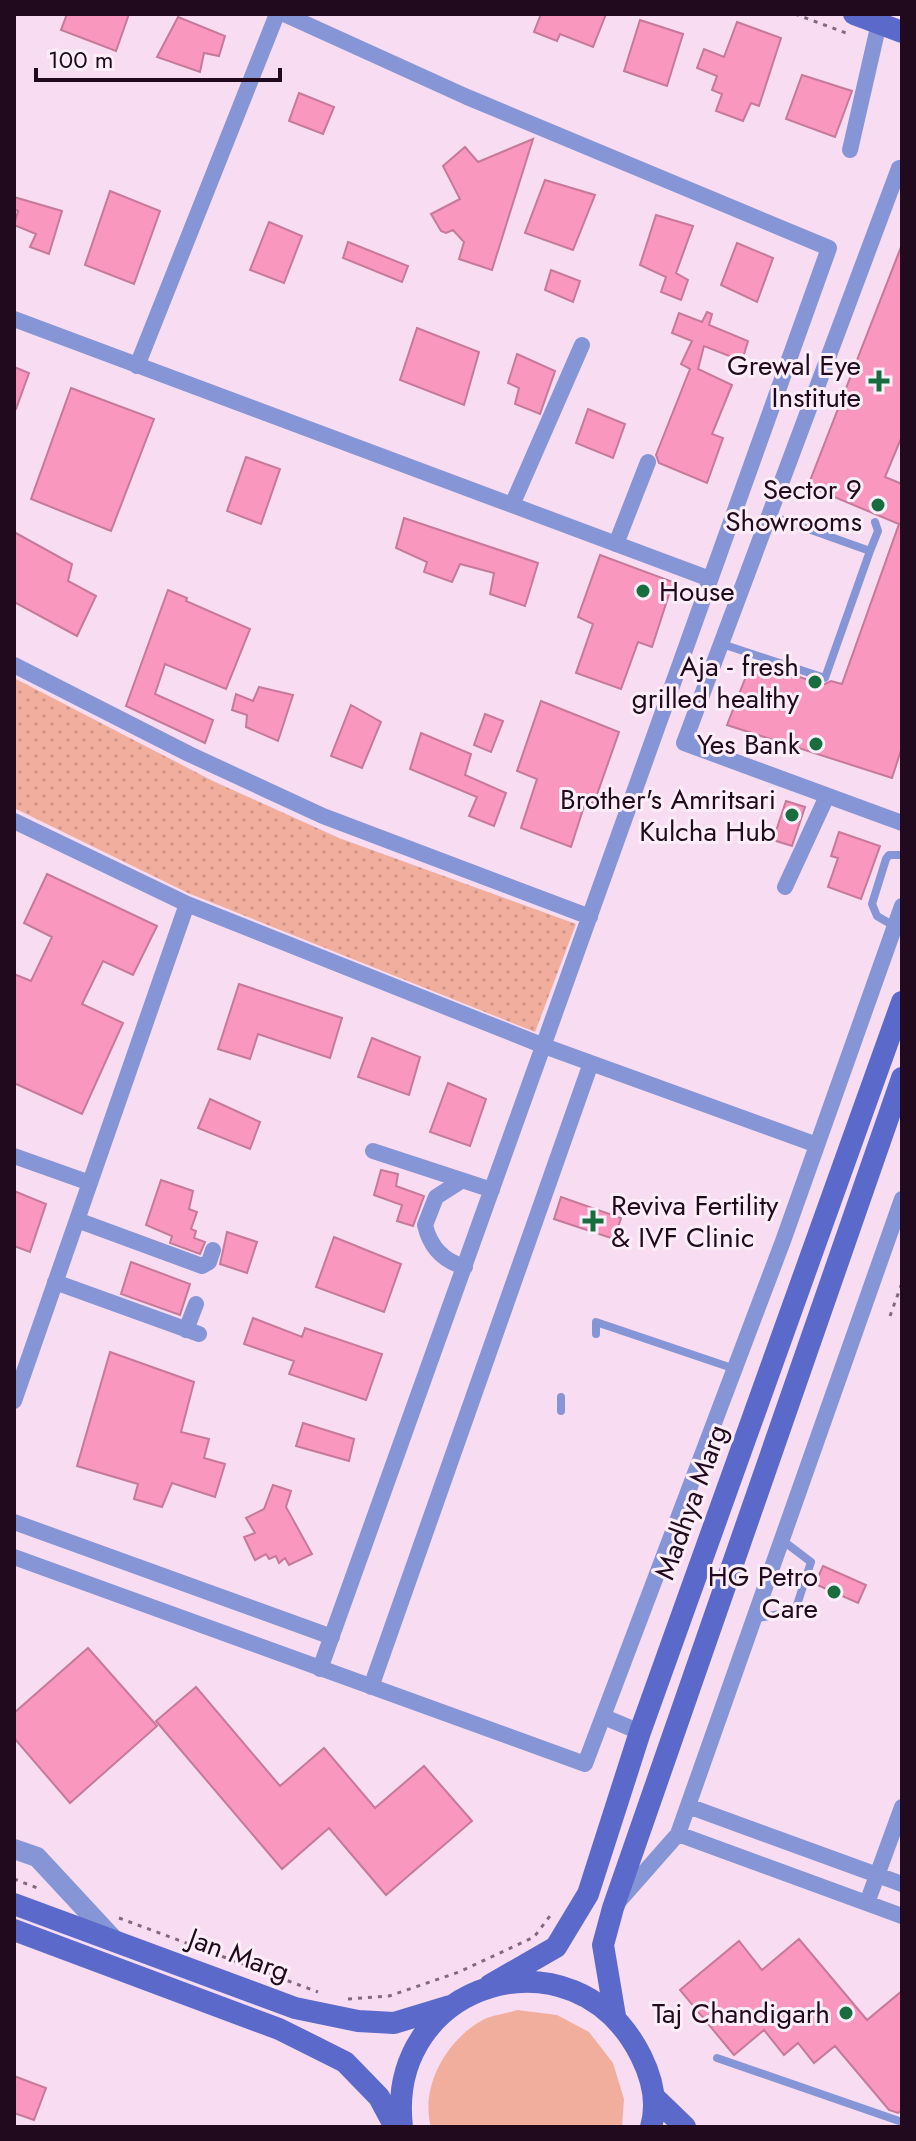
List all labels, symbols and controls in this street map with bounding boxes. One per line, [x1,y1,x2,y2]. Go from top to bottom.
scale bar [36,32,280,82]
text: 100 m [48,42,114,77]
place label: Grewal Eye Institute [727,345,861,418]
marker: Grewal Eye Institute [868,370,890,392]
place label: Sector 9 Showrooms [725,469,862,542]
marker: Sector 9 Showrooms [869,496,887,514]
place label: House [659,571,735,612]
marker: House [634,582,652,600]
place label: Aja - fresh grilled healthy [632,646,800,719]
marker: Aja - fresh grilled healthy [806,673,824,691]
place label: Yes Bank [697,724,801,765]
marker: Yes Bank [807,735,825,753]
place label: Brother's Amritsari Kulcha Hub [560,779,776,852]
marker: Brother's Amritsari Kulcha Hub [783,806,801,824]
place label: Reviva Fertility & IVF Clinic [611,1185,779,1258]
marker: Reviva Fertility & IVF Clinic [582,1210,604,1232]
street label: Madhya Marg [644,1419,738,1585]
place label: HG Petro Care [708,1556,818,1629]
marker: HG Petro Care [825,1583,843,1601]
street label: Jan Marg [179,1916,295,1992]
place label: Taj Chandigarh [652,1993,830,2034]
marker: Taj Chandigarh [837,2004,855,2022]

